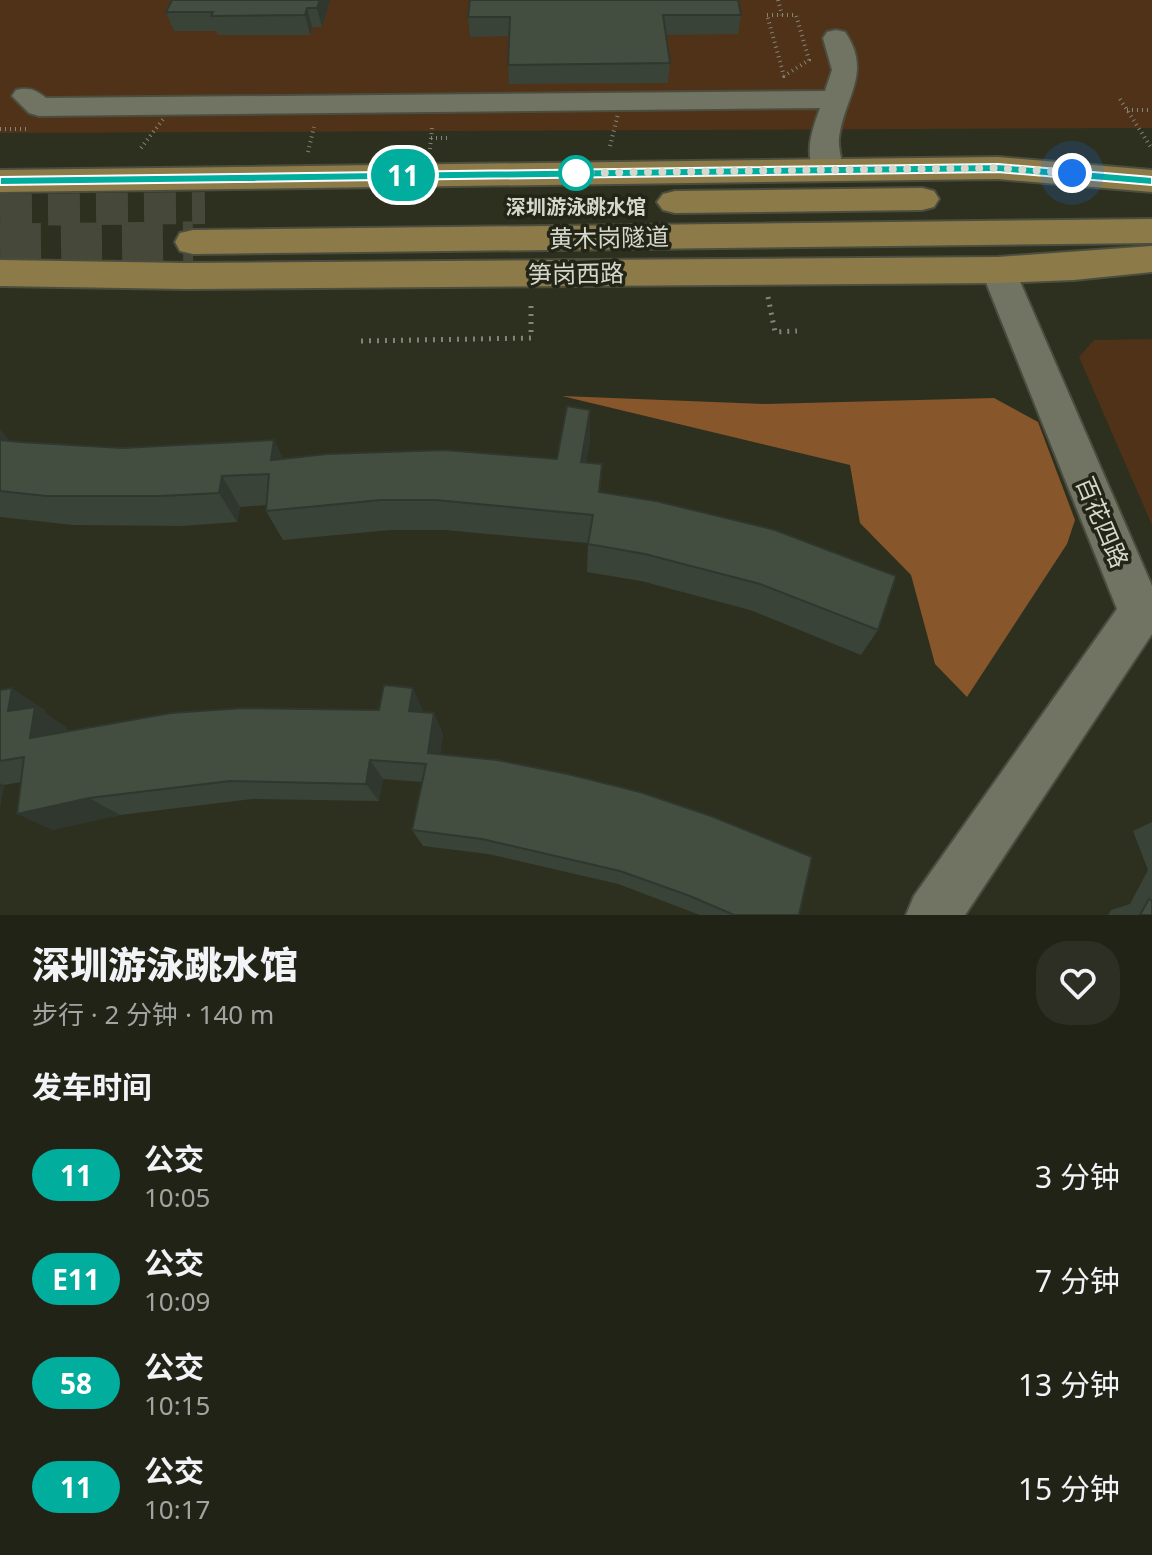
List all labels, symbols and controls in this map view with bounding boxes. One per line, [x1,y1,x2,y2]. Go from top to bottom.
line badge: 11 [367,149,439,201]
your location [1052,153,1092,193]
text: 11 [387,156,419,194]
marker: 深圳游泳跳水馆 [559,156,593,190]
place label: 深圳游泳跳水馆 [506,193,646,220]
street label: 黄木岗隧道 [549,219,669,255]
street label: 笋岗西路 [528,256,624,290]
street label: 百花四路 [1069,471,1137,573]
text: 深圳游泳跳水馆 [32,938,298,990]
button: heart [1036,941,1120,1025]
text: 步行 · 2 分钟 · 140 m [32,996,274,1032]
text: 发车时间 [32,1066,152,1107]
text: 公交 [144,1138,204,1179]
text: 11 [60,1156,92,1194]
text: 3 分钟 [1035,1156,1120,1197]
text: 10:05 [144,1179,210,1215]
text: 公交 [144,1242,204,1283]
text: E11 [52,1260,100,1298]
text: 7 分钟 [1035,1260,1120,1301]
text: 10:09 [144,1283,210,1319]
text: 公交 [144,1346,204,1387]
text: 58 [60,1364,92,1402]
text: 13 分钟 [1018,1364,1120,1405]
text: 10:15 [144,1387,210,1423]
text: 公交 [144,1450,204,1491]
text: 11 [60,1468,92,1506]
text: 15 分钟 [1018,1468,1120,1509]
text: 10:17 [144,1491,210,1527]

